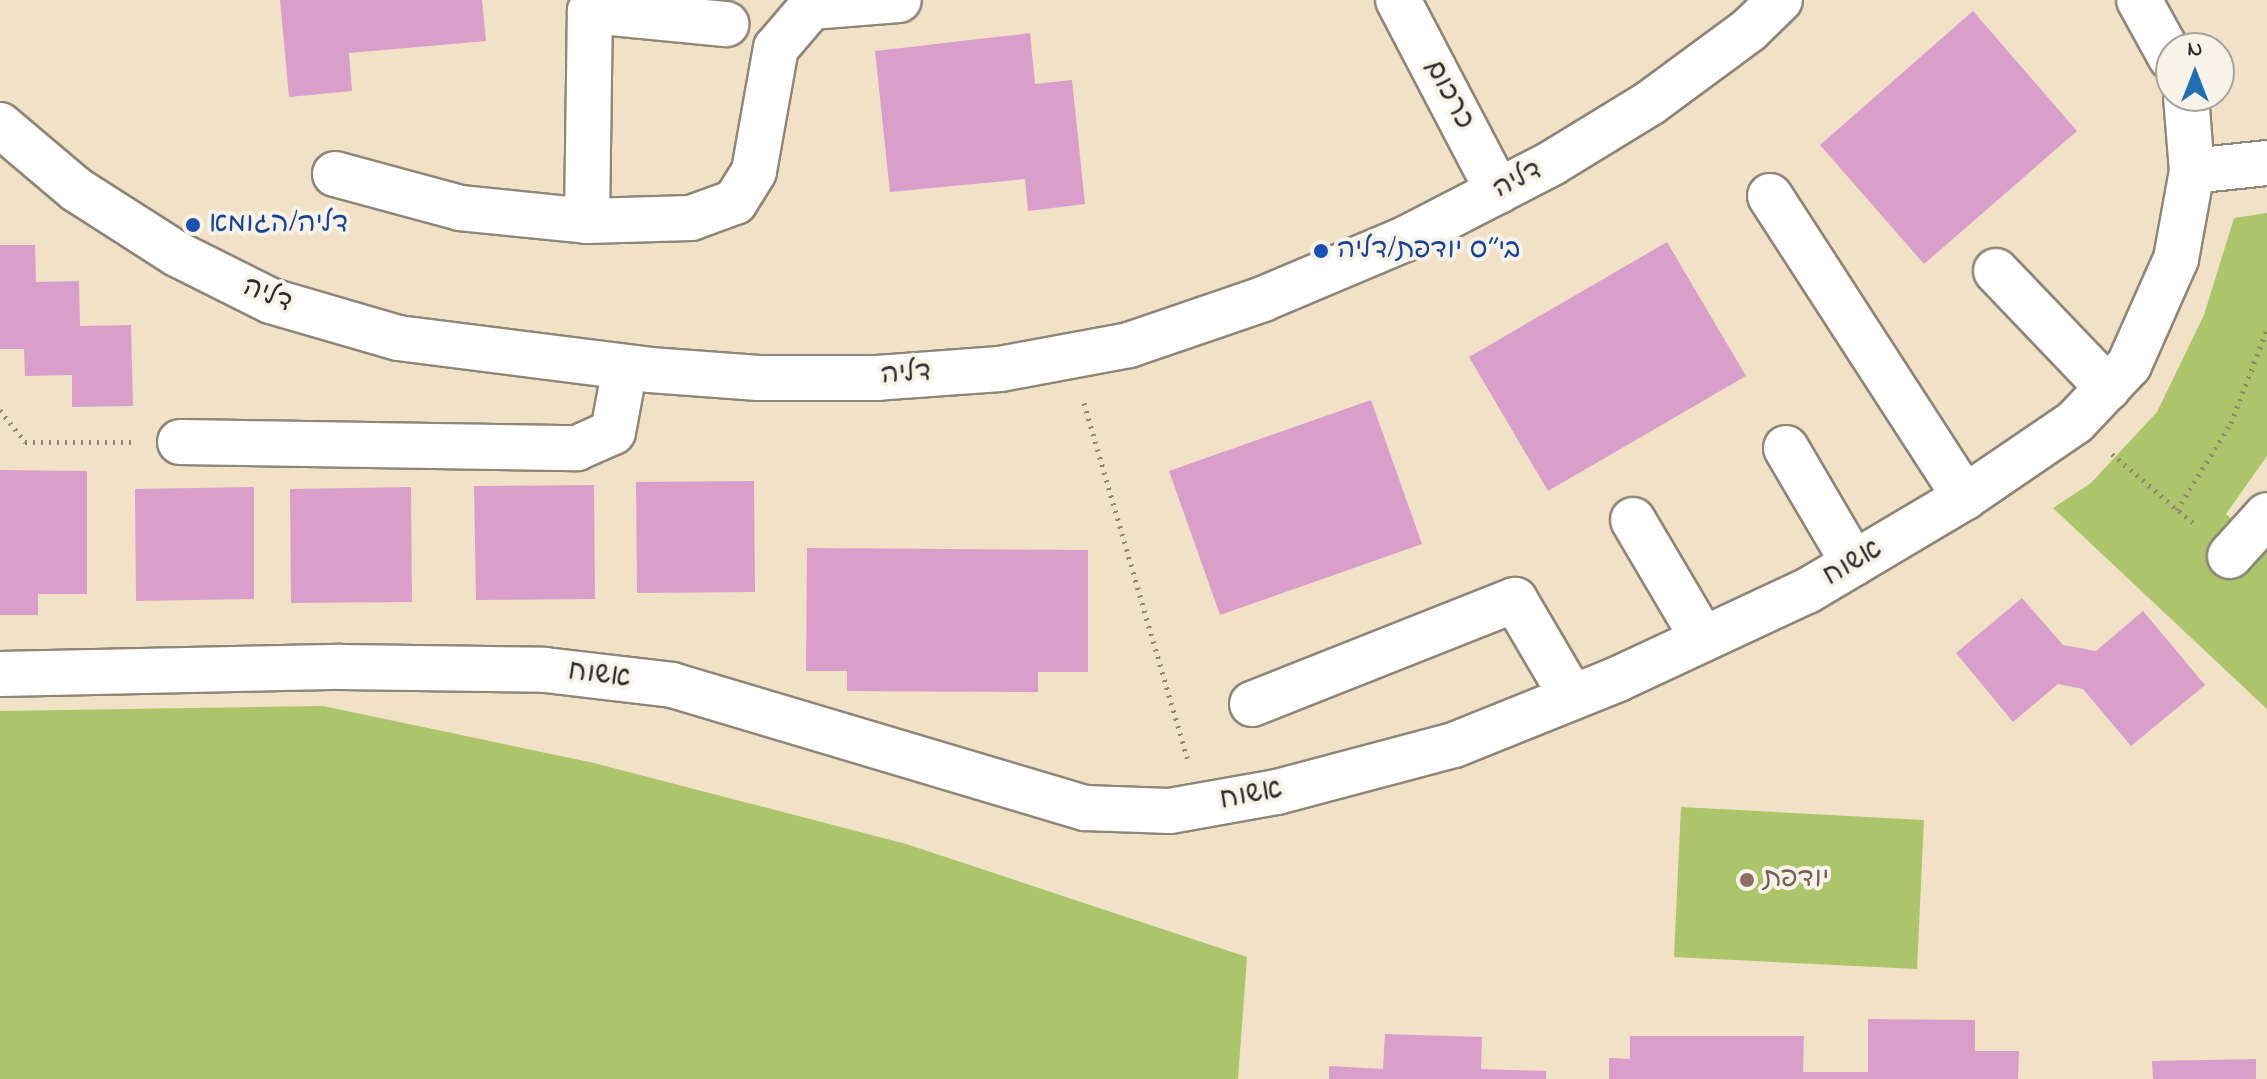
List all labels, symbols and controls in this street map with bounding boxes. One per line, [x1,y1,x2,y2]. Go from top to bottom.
north arrow [2155,32,2235,112]
text: N [2188,34,2202,66]
street label: כרכום [1416,54,1480,136]
street label: דליה [1488,155,1548,207]
place label: דליה/הגומא [209,208,348,242]
marker: דליה/הגומא [184,216,202,234]
place label: בי״ס יודפת/דליה [1337,234,1521,268]
marker: בי״ס יודפת/דליה [1312,242,1330,260]
street label: דליה [237,271,297,321]
street label: דליה [880,356,932,394]
street label: אשוח [1817,533,1889,595]
street label: אשוח [566,655,632,697]
street label: אשוח [1217,773,1285,819]
place label: יודפת [1763,863,1829,897]
marker: יודפת [1738,871,1756,889]

